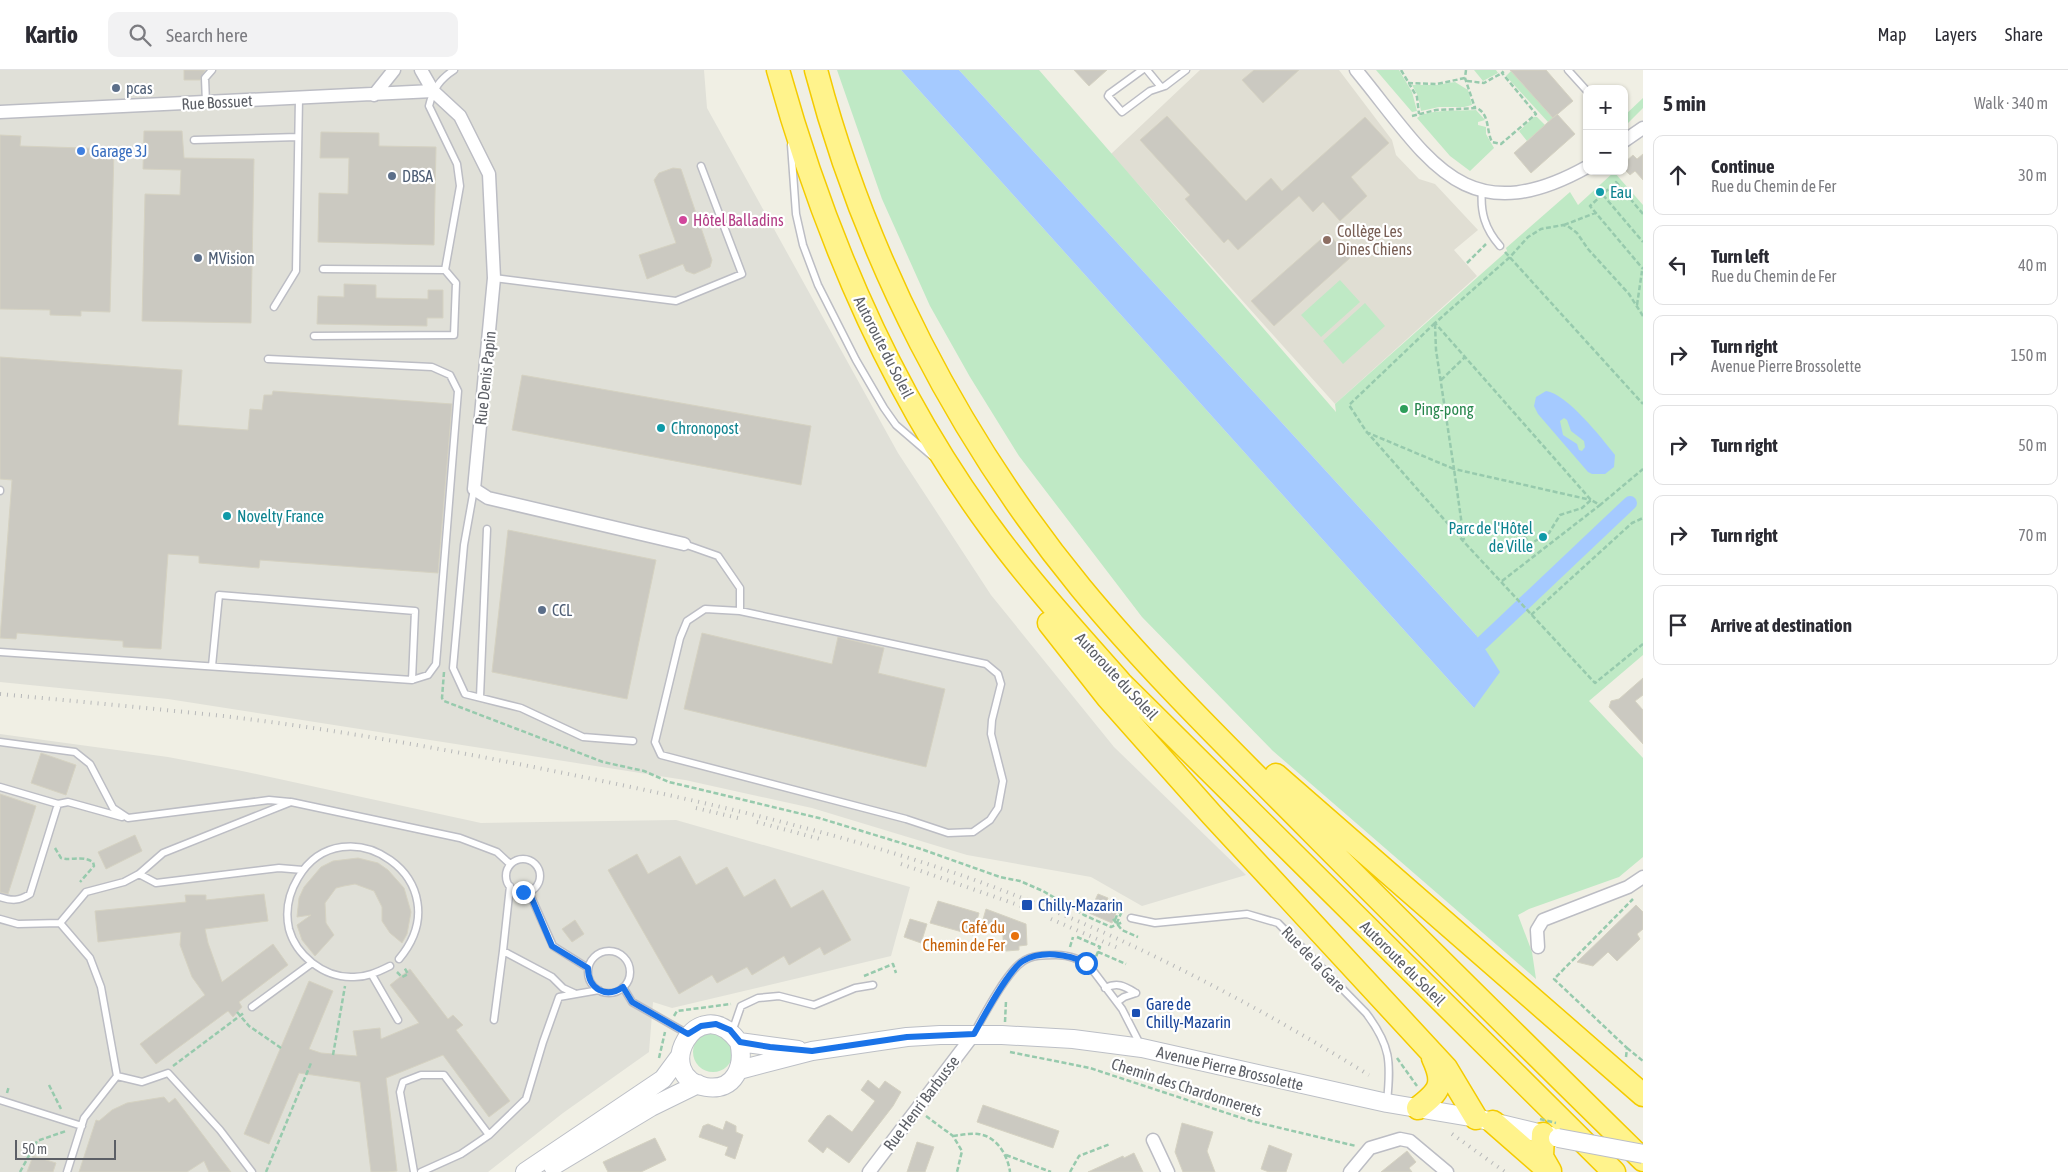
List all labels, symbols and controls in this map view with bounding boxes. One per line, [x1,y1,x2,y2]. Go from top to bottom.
search box [108,12,458,57]
text: Kartio [25,21,78,48]
icon: search [126,21,154,49]
text: Search here [166,24,248,46]
text: Map [1877,24,1906,45]
text: Layers [1934,24,1977,45]
text: Share [2005,24,2043,45]
place label: pcas [126,79,153,98]
marker: pcas [110,82,122,94]
map controls [1583,85,1628,175]
button: + [1583,85,1628,130]
street label: Rue Bossuet [181,91,253,113]
text: 5 min [1663,91,1706,115]
text: Walk · 340 m [1974,94,2048,112]
button: − [1583,130,1628,175]
place label: Garage 3J [91,142,147,161]
marker: Garage 3J [75,145,87,157]
text: Continue [1711,155,1775,177]
icon: ahead [1664,161,1692,189]
text: 30 m [2018,166,2047,184]
place label: DBSA [402,167,433,185]
marker: DBSA [386,170,398,182]
text: Rue du Chemin de Fer [1711,177,1836,195]
place label: Eau [1610,183,1632,201]
marker: Eau [1594,186,1606,198]
place label: Hôtel Balladins [693,211,784,229]
marker: Hôtel Balladins [677,214,689,226]
place label: Collège Les Dines Chiens [1337,222,1412,258]
marker: Collège Les Dines Chiens [1321,234,1333,246]
text: Turn left [1711,245,1769,267]
place label: MVision [208,249,255,267]
icon: left [1664,251,1692,279]
marker: MVision [192,252,204,264]
text: 40 m [2018,256,2047,274]
text: Rue du Chemin de Fer [1711,267,1836,285]
street label: Autoroute du Soleil [850,293,918,402]
street label: Rue Denis Papin [471,330,500,426]
text: Turn right [1711,335,1778,357]
icon: right [1664,341,1692,369]
text: 150 m [2011,346,2047,364]
text: Avenue Pierre Brossolette [1711,357,1861,375]
place label: Ping-pong [1414,400,1474,419]
marker: Ping-pong [1398,403,1410,415]
place label: Chronopost [671,419,739,438]
marker: Chronopost [655,422,667,434]
icon: right [1664,431,1692,459]
text: Turn right [1711,434,1778,456]
text: 50 m [2018,436,2047,454]
place label: Novelty France [237,507,324,526]
marker: Novelty France [221,510,233,522]
place label: Parc de l'Hôtel de Ville [1449,519,1534,555]
icon: right [1664,521,1692,549]
text: Turn right [1711,524,1778,546]
text: 70 m [2018,526,2047,544]
marker: Parc de l'Hôtel de Ville [1537,531,1549,543]
place label: CCL [552,601,573,619]
marker: CCL [536,604,548,616]
icon: arrive [1664,611,1692,639]
text: Arrive at destination [1711,614,1852,636]
street label: Autoroute du Soleil [1072,629,1162,724]
route end [512,881,535,904]
place label: Chilly-Mazarin [1038,896,1123,915]
marker: Chilly-Mazarin [1020,898,1034,912]
street label: Autoroute du Soleil [1357,917,1450,1010]
place label: Café du Chemin de Fer [922,918,1005,954]
street label: Rue de la Gare [1278,923,1350,995]
marker: Café du Chemin de Fer [1009,930,1021,942]
route start [1075,952,1098,975]
place label: Gare de Chilly-Mazarin [1146,995,1231,1032]
marker: Gare de Chilly-Mazarin [1130,1007,1142,1019]
street label: Avenue Pierre Brossolette [1155,1042,1305,1094]
street label: Rue Henri Barbusse [880,1052,962,1154]
street label: Chemin des Chardonnerets [1109,1054,1265,1120]
scale bar [15,1137,116,1160]
text: 50 m [22,1141,47,1157]

